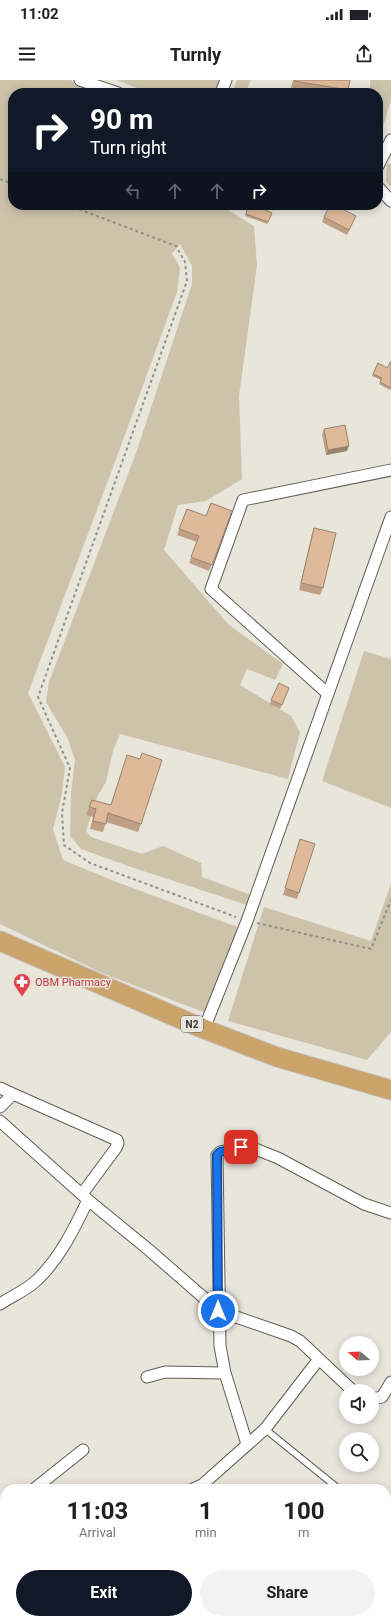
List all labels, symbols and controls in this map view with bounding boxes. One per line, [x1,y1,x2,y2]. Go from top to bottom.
text: 11:02 [20,5,59,23]
icon: menu [16,43,38,65]
icon: share [353,43,375,65]
text: Turnly [170,44,221,65]
text: 90 m [90,103,153,136]
icon: right [24,104,76,156]
text: Turn right [90,137,167,158]
icon: left [122,180,144,202]
icon: ahead [164,180,186,202]
icon: ahead [206,180,228,202]
icon: right [248,180,270,202]
pharmacy icon: OBM Pharmacy [12,972,32,997]
place label: OBM Pharmacy [35,976,112,989]
road number: N2 [181,1016,203,1032]
pin [224,1130,258,1164]
icon: arrive [230,1136,252,1158]
position arrow [197,1290,239,1332]
north arrow [339,1336,379,1376]
map controls [339,1336,379,1472]
button: sound [339,1384,379,1424]
button: search [339,1432,379,1472]
text: 11:03 [67,1497,128,1525]
text: 1 [199,1497,213,1525]
text: 100 [283,1497,324,1525]
text: Arrival [79,1525,116,1540]
text: min [195,1525,217,1540]
text: m [298,1525,310,1540]
button: Exit [16,1570,192,1616]
button: Share [200,1570,375,1616]

